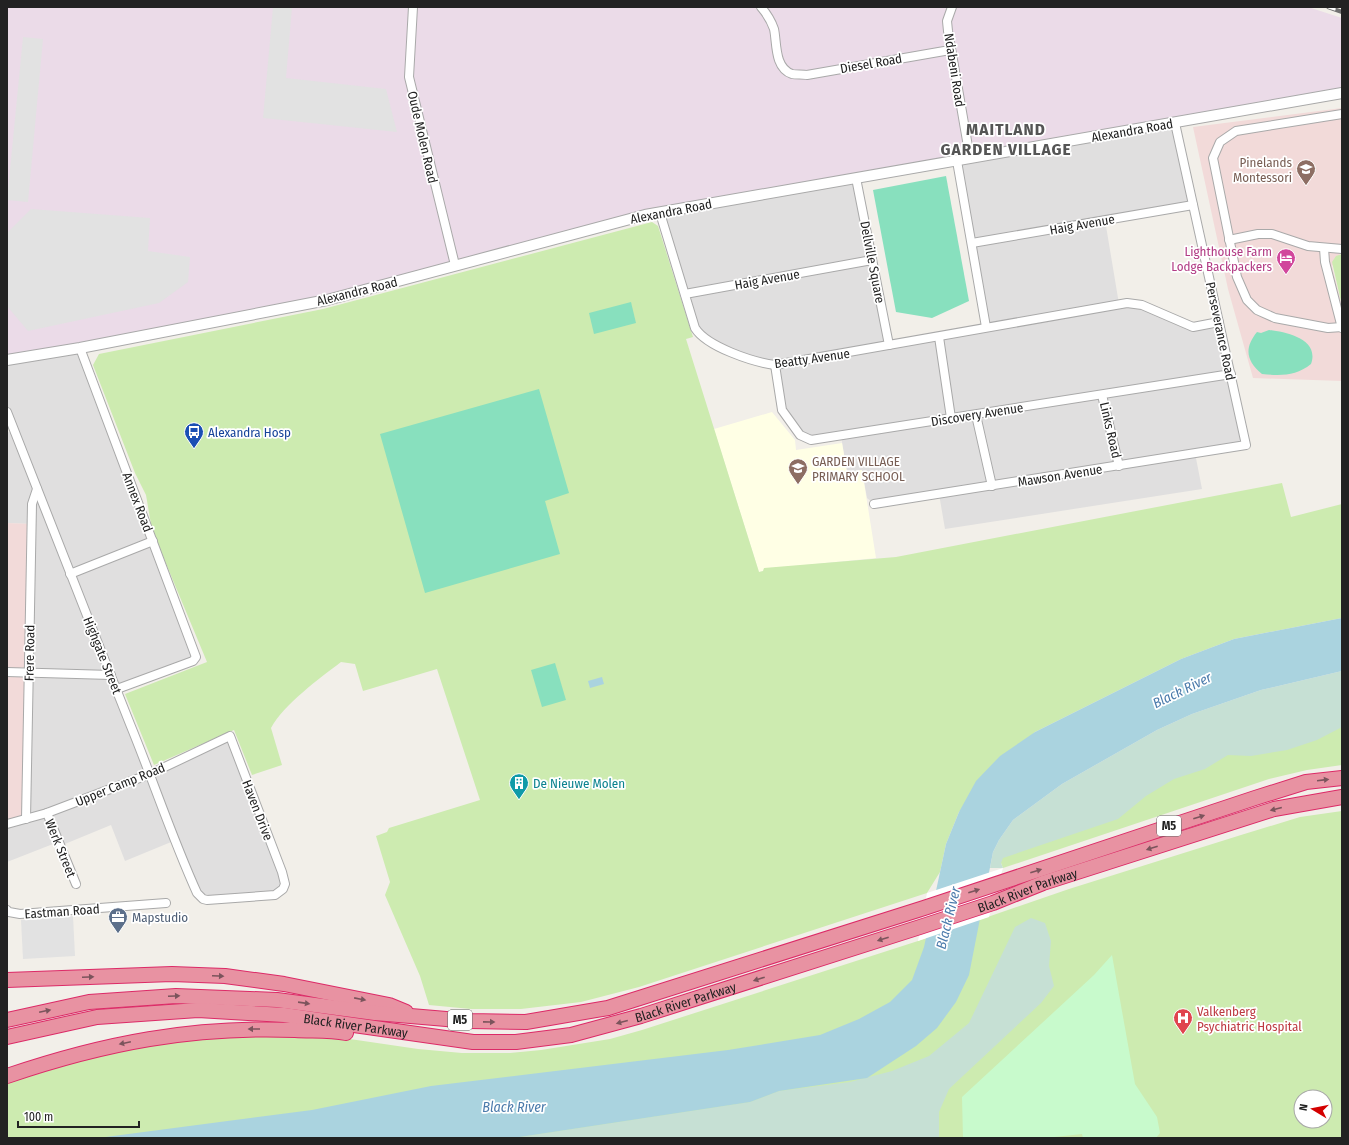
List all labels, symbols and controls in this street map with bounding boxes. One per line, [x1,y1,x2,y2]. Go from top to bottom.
street label: Ndabeni Road [941,32,968,108]
street label: Diesel Road [839,51,903,76]
street label: Oude Molen Road [405,90,440,185]
street label: Alexandra Road [1090,116,1174,145]
district label: MAITLAND GARDEN VILLAGE [940,119,1072,160]
place label: Pinelands Montessori [1233,155,1292,185]
school or university icon: Pinelands Montessori [1295,158,1317,186]
street label: Alexandra Road [629,196,713,227]
street label: Haig Avenue [1048,211,1116,238]
street label: Dellville Square [857,220,888,304]
place label: Lighthouse Farm Lodge Backpackers [1171,244,1272,274]
hotel icon: Lighthouse Farm Lodge Backpackers [1275,247,1297,275]
street label: Haig Avenue [733,266,801,293]
street label: Alexandra Road [315,274,399,309]
street label: Perseverance Road [1203,280,1238,382]
street label: Beatty Avenue [773,346,851,371]
street label: Discovery Avenue [930,400,1024,429]
street label: Links Road [1097,400,1124,460]
bus stop icon: Alexandra Hosp [183,421,205,449]
place label: Alexandra Hosp [208,425,291,440]
place label: GARDEN VILLAGE PRIMARY SCHOOL [812,454,905,484]
school or university icon: GARDEN VILLAGE PRIMARY SCHOOL [787,457,809,485]
street label: Mawson Avenue [1017,461,1103,490]
street label: Annex Road [119,470,156,534]
street label: Highgate Street [80,614,125,697]
street label: Frere Road [22,625,37,681]
water label: Black River [1150,668,1215,712]
street label: Upper Camp Road [73,760,167,809]
building icon: De Nieuwe Molen [508,772,530,800]
place label: De Nieuwe Molen [533,776,625,791]
one-way arrow [1317,777,1329,783]
street label: Haven Drive [239,778,276,843]
one-way arrow [1270,807,1282,813]
one-way arrow [1193,813,1205,819]
road number: M5 [1157,816,1181,836]
street label: Werk Street [42,817,79,880]
one-way arrow [1146,846,1158,852]
street label: Black River Parkway [976,865,1079,916]
one-way arrow [1030,867,1042,873]
water label: Black River [933,884,965,951]
one-way arrow [969,888,981,894]
street label: Eastman Road [24,901,100,922]
office icon: Mapstudio [107,906,129,934]
place label: Mapstudio [132,910,188,925]
one-way arrow [877,936,889,942]
one-way arrow [212,973,225,979]
one-way arrow [82,974,94,981]
one-way arrow [753,976,765,982]
street label: Black River Parkway [633,979,738,1025]
one-way arrow [168,993,180,1000]
one-way arrow [354,996,366,1002]
one-way arrow [298,1000,310,1006]
place label: Valkenberg Psychiatric Hospital [1197,1004,1302,1034]
hospital icon: Valkenberg Psychiatric Hospital [1172,1007,1194,1035]
one-way arrow [39,1008,51,1014]
road number: M5 [448,1010,472,1030]
street label: Black River Parkway [302,1011,409,1041]
one-way arrow [483,1018,495,1025]
one-way arrow [615,1019,628,1025]
one-way arrow [247,1026,260,1032]
one-way arrow [119,1041,131,1047]
north arrow [1293,1089,1333,1129]
water label: Black River [482,1099,547,1116]
scale bar [18,1103,139,1129]
text: N [1297,1103,1311,1112]
text: 100 m [24,1110,53,1124]

